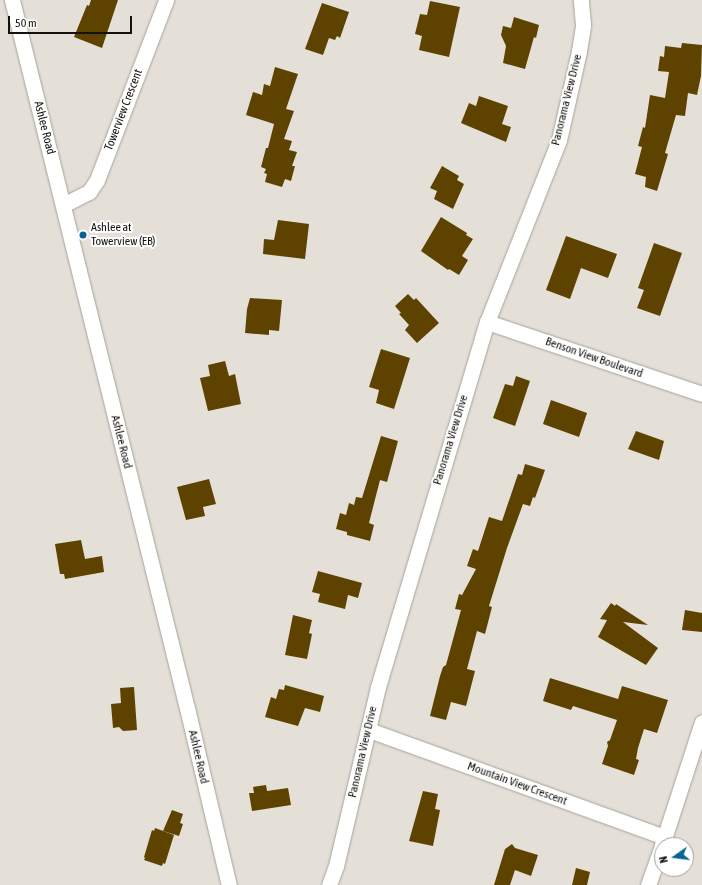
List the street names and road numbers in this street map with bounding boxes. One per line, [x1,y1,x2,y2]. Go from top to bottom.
street label: Panorama View Drive [549,53,585,147]
street label: Towerview Crescent [102,67,146,153]
street label: Ashlee Road [30,100,58,156]
street label: Benson View Boulevard [543,335,645,381]
street label: Panorama View Drive [430,393,472,487]
street label: Ashlee Road [107,414,135,470]
street label: Panorama View Drive [345,705,381,799]
street label: Ashlee Road [185,729,211,785]
street label: Mountain View Crescent [465,759,569,809]

